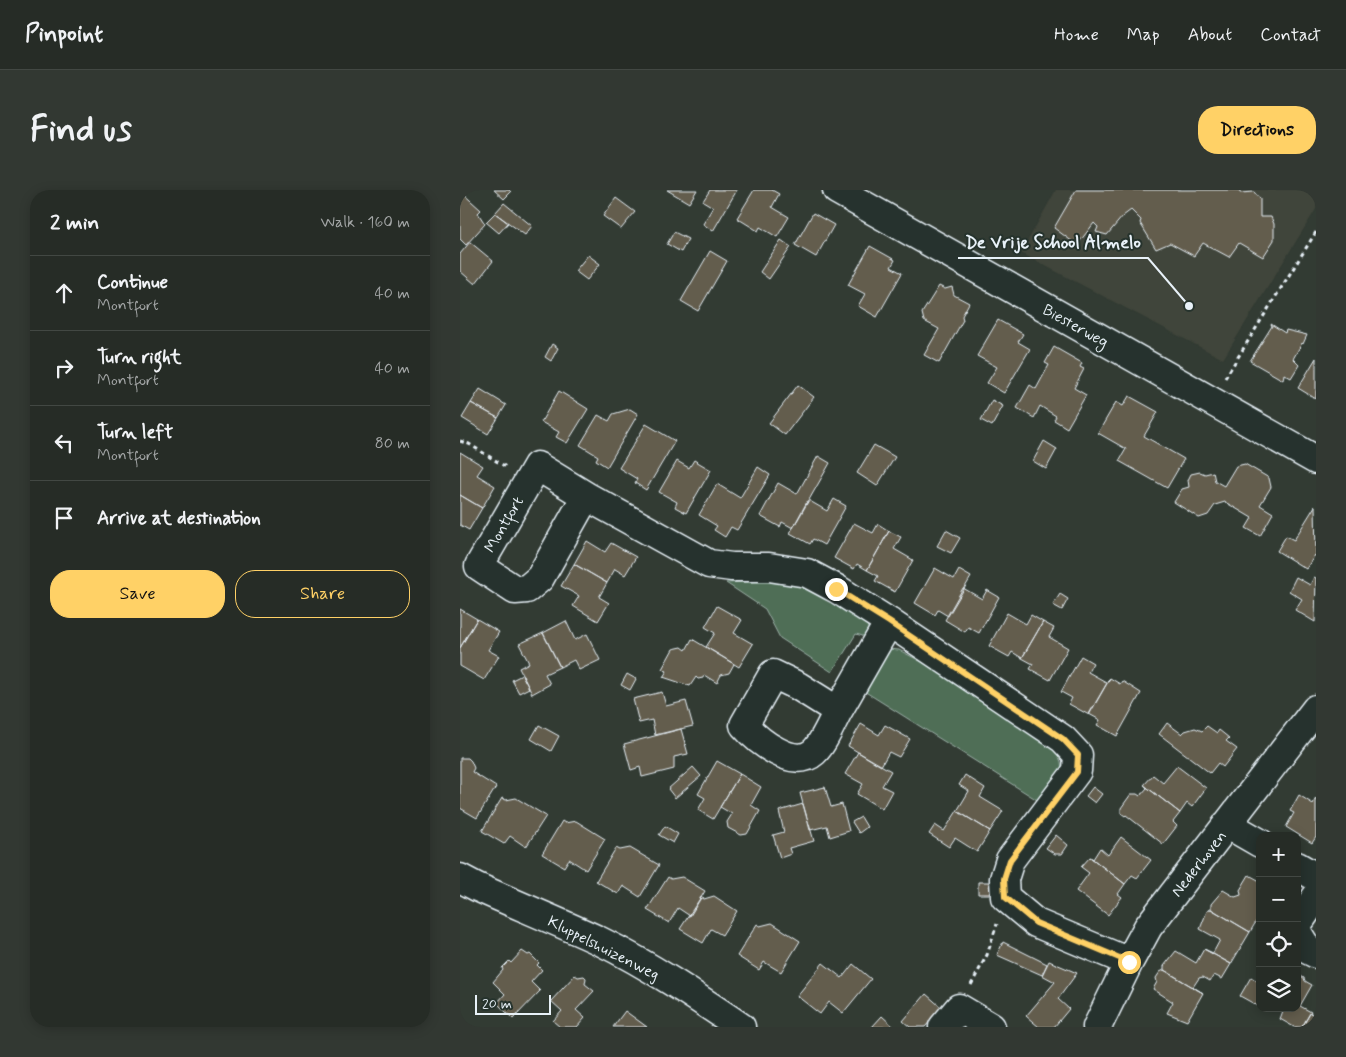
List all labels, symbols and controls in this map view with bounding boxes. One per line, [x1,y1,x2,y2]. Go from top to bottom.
text: Pinpoint [25,19,103,50]
text: Home [1054,23,1099,47]
text: Map [1127,23,1160,47]
text: About [1188,23,1232,47]
text: Contact [1260,23,1321,47]
button: Directions [1198,106,1316,154]
text: Find us [30,107,132,153]
text: 2 min [50,209,99,237]
text: Walk · 160 m [320,212,410,233]
callout: De Vrije School Almelo [958,225,1148,258]
text: De Vrije School Almelo [965,231,1141,255]
text: Continue [97,270,168,295]
icon: ahead [50,279,78,307]
text: 40 m [374,283,410,304]
text: Montfort [97,295,159,316]
street label: Biesterweg [1038,300,1112,354]
text: Turn right [97,345,181,370]
icon: right [50,354,78,382]
text: 40 m [374,358,410,379]
text: Montfort [97,370,159,391]
text: Turn left [97,420,173,445]
icon: left [50,429,78,457]
text: 80 m [375,433,410,454]
text: Montfort [97,445,159,466]
street label: Montfort [480,493,531,558]
icon: arrive [50,504,78,532]
text: Arrive at destination [97,506,261,531]
button: Save [50,570,225,618]
button: Share [235,570,410,618]
route end [825,578,848,601]
street label: Nederhoven [1167,826,1232,901]
map controls [1256,832,1301,1012]
button: + [1256,832,1301,877]
button: − [1256,877,1301,922]
street label: Kluppelshuizenweg [544,911,663,986]
button: locate [1256,922,1301,967]
route start [1118,951,1141,974]
button: layers [1256,967,1301,1012]
scale bar [475,992,551,1015]
text: 20 m [482,995,512,1013]

